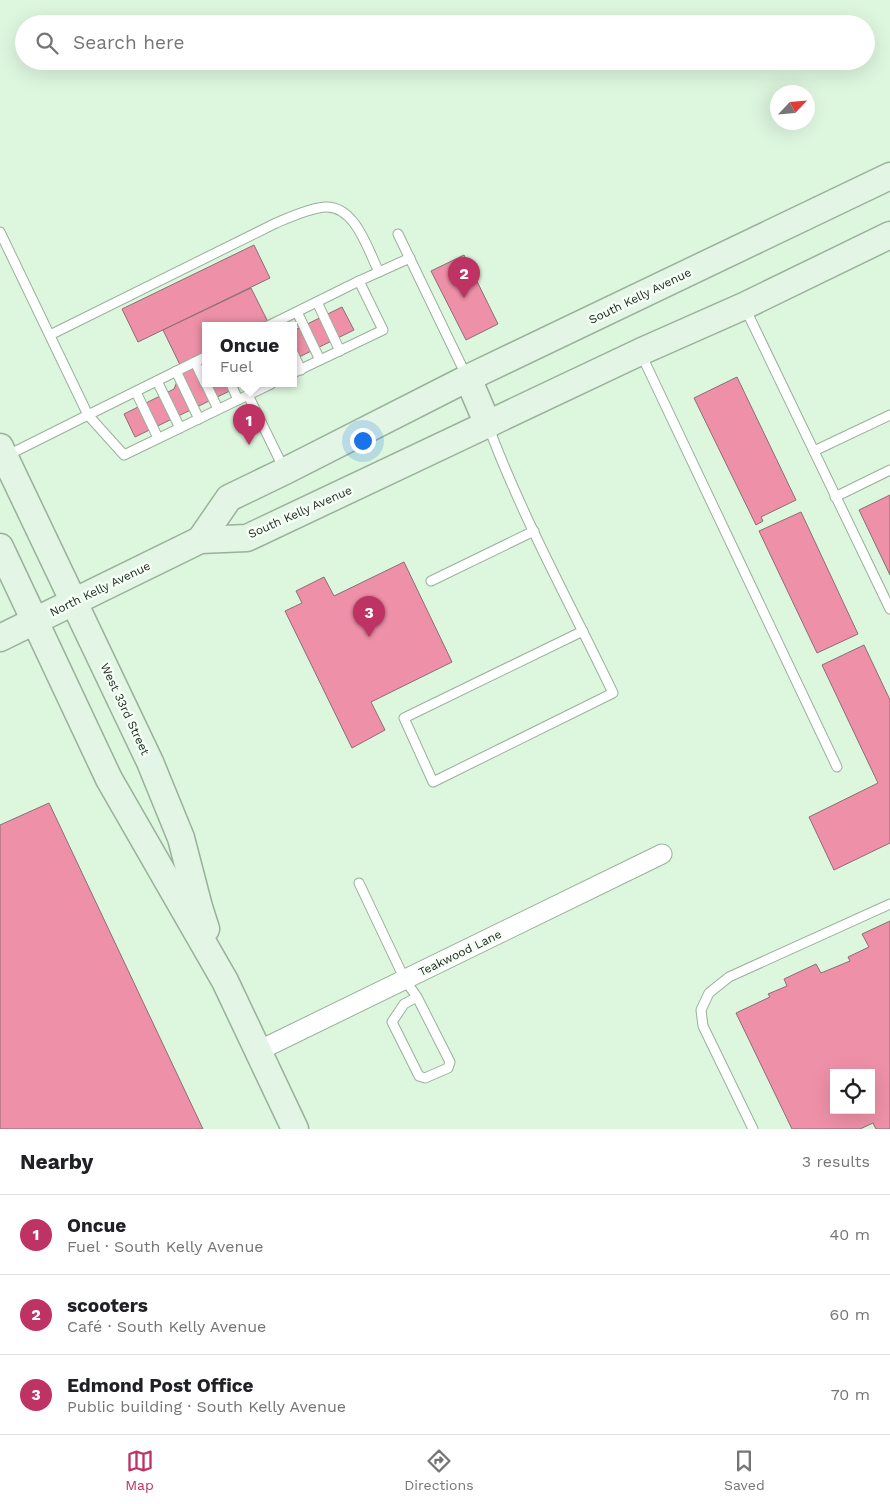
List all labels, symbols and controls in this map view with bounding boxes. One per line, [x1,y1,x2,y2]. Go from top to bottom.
search box [15,15,875,70]
icon: search [33,29,61,57]
text: Search here [73,31,184,54]
north arrow [770,85,815,130]
pin: 2 [448,257,480,298]
street label: South Kelly Avenue [587,265,694,327]
popup [202,322,297,387]
text: Oncue [220,334,279,357]
text: Fuel [220,357,253,376]
pin: 1 [233,404,265,445]
your location [350,428,376,454]
street label: South Kelly Avenue [246,483,354,541]
street label: North Kelly Avenue [47,559,153,619]
pin: 3 [353,596,385,637]
street label: West 33rd Street [98,661,152,757]
street label: Teakwood Lane [416,927,504,979]
map controls [830,1069,875,1114]
button: locate [830,1069,875,1114]
text: Nearby [20,1149,93,1174]
text: 3 results [802,1152,870,1171]
text: Oncue [67,1214,126,1237]
text: 1 [33,1225,39,1244]
text: 40 m [830,1225,870,1244]
text: Fuel · South Kelly Avenue [67,1237,264,1256]
text: scooters [67,1294,148,1317]
text: 2 [31,1305,41,1324]
text: 60 m [830,1305,870,1324]
text: Café · South Kelly Avenue [67,1317,266,1336]
text: Edmond Post Office [67,1374,254,1397]
text: 3 [31,1385,41,1404]
text: 70 m [831,1385,870,1404]
text: Public building · South Kelly Avenue [67,1397,346,1416]
tab: Map [125,1447,154,1493]
tab: Directions [404,1447,474,1493]
tab: Saved [724,1447,765,1493]

